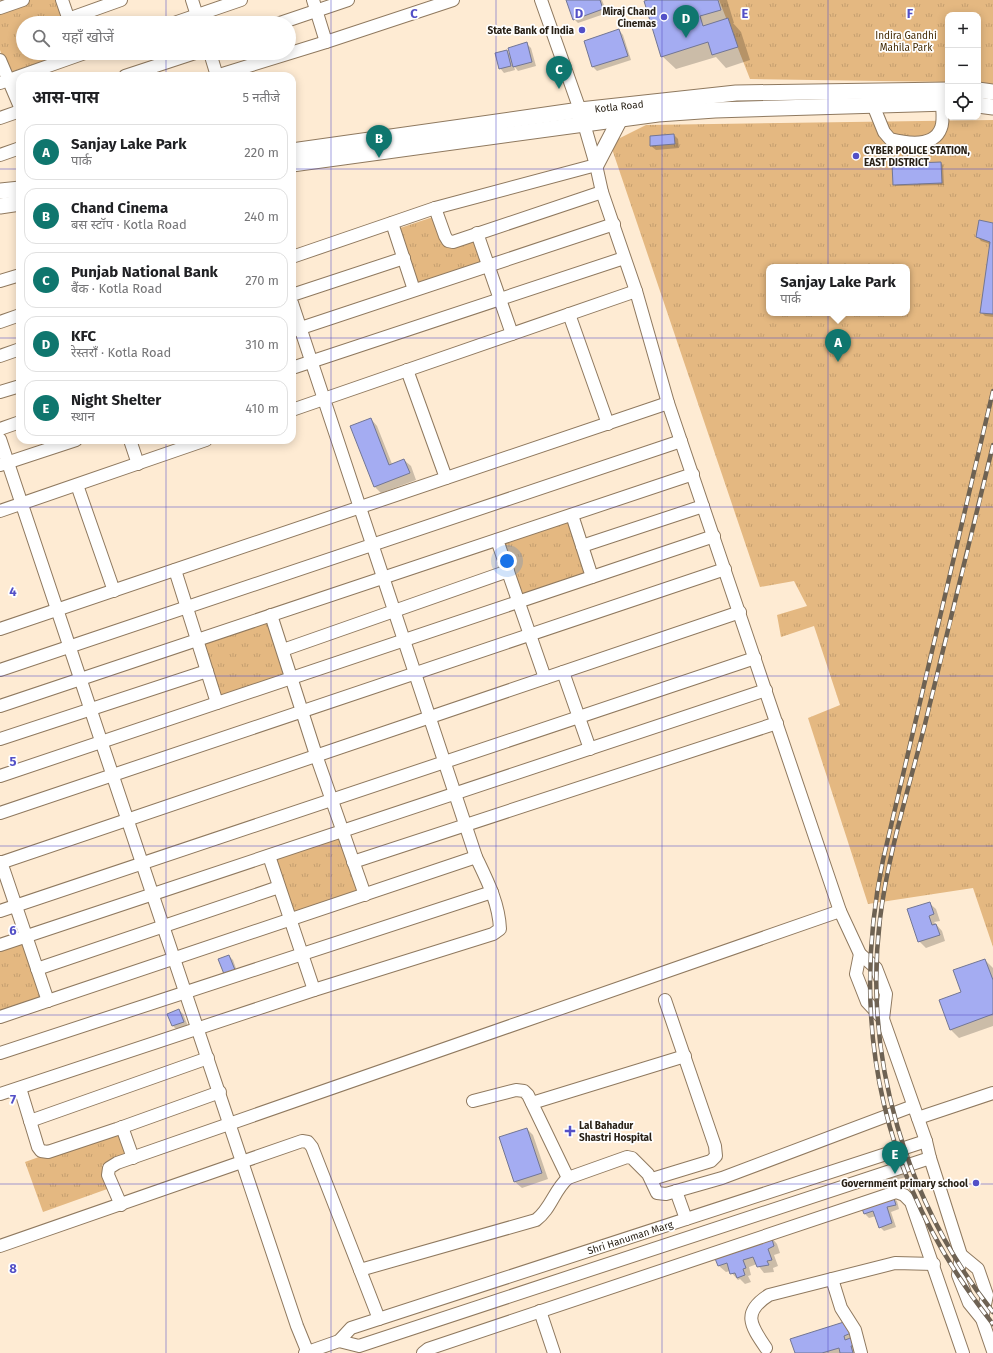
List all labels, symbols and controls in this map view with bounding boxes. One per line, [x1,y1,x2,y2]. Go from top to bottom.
pin: D [673,5,699,38]
text: C [410,6,418,21]
text: D [575,6,584,21]
place label: Miraj Chand Cinemas [602,6,656,30]
text: E [742,6,749,21]
text: F [907,6,914,21]
marker: Miraj Chand Cinemas [659,12,669,22]
map controls [945,12,981,120]
button: + [945,12,981,48]
search box [16,16,296,60]
place label: State Bank of India [487,25,575,37]
marker: State Bank of India [577,25,587,35]
icon: search [30,27,52,49]
text: यहाँ खोजें [62,28,114,46]
park label: Indira Gandhi Mahila Park [875,30,937,54]
button: − [945,48,981,84]
pin: C [546,56,572,89]
button: locate [945,84,981,120]
text: आस-पास [32,87,99,108]
text: 5 नतीजे [242,90,280,105]
street label: Kotla Road [594,98,644,116]
pin: B [366,125,392,158]
text: Sanjay Lake Park [71,135,186,153]
text: A [42,145,50,160]
text: 220 m [244,145,279,160]
place label: CYBER POLICE STATION, EAST DISTRICT [864,145,970,169]
marker: CYBER POLICE STATION, EAST DISTRICT [851,151,861,161]
text: पार्क [71,153,92,168]
text: Chand Cinema [71,199,168,217]
text: B [42,209,50,224]
text: 240 m [244,209,279,224]
text: बस स्टॉप · Kotla Road [71,217,187,232]
text: Punjab National Bank [71,263,218,281]
popup [766,264,910,316]
text: C [42,273,50,288]
text: 270 m [245,273,279,288]
text: Sanjay Lake Park [780,273,896,291]
text: बैंक · Kotla Road [71,281,162,296]
text: पार्क [780,291,801,306]
text: KFC [71,327,96,345]
pin: A [825,329,851,362]
text: D [42,337,50,352]
text: 310 m [245,337,279,352]
text: रेस्तराँ · Kotla Road [71,345,171,360]
text: Night Shelter [71,391,161,409]
text: E [43,401,49,416]
text: 410 m [245,401,279,416]
text: स्थान [71,409,95,424]
your location [497,551,517,571]
text: 4 [9,584,17,599]
text: 5 [10,754,17,769]
text: 6 [9,923,17,938]
text: 7 [10,1092,16,1107]
place label: Lal Bahadur Shastri Hospital [579,1120,652,1144]
marker: Lal Bahadur Shastri Hospital [564,1125,576,1137]
pin: E [882,1141,908,1174]
place label: Government primary school [841,1178,968,1190]
marker: Government primary school [971,1178,981,1188]
street label: Shri Hanuman Marg [586,1218,675,1257]
text: 8 [9,1261,17,1276]

